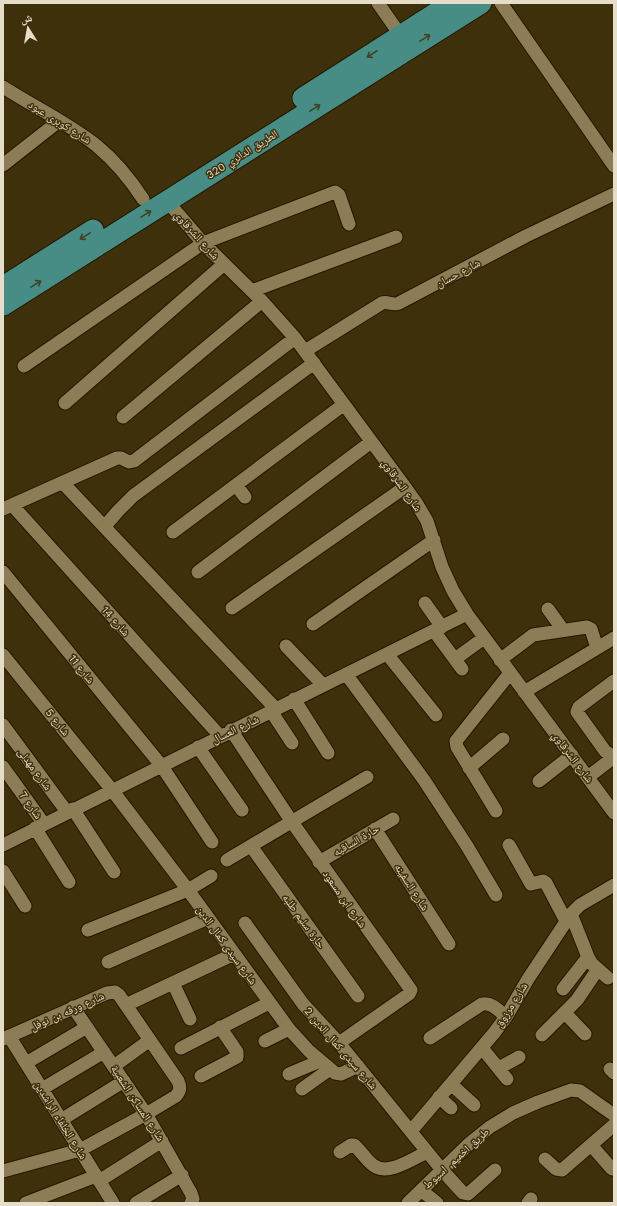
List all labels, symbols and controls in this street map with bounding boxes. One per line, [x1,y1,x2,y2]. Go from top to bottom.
north arrow [8,8,48,48]
text: ش [19,11,34,27]
one-way arrow [419,34,431,42]
one-way arrow [367,50,378,58]
street label: شارع كوبرى عبود [26,98,93,147]
one-way arrow [309,104,320,112]
street label: الطريق الدائري 320 [204,127,281,183]
street label: شارع الشرقاوي [170,208,222,263]
one-way arrow [140,210,152,218]
one-way arrow [79,231,90,240]
street label: شارع حسان [434,256,483,290]
one-way arrow [30,280,41,288]
street label: شارع الشرقاوي [377,457,424,515]
street label: شارع 14 [99,604,132,639]
street label: شارع 11 [66,652,97,686]
street label: شارع 5 [43,706,72,738]
street label: شارع العسال [210,712,261,746]
street label: شارع الشرقاوي [548,729,596,787]
street label: شارع مهدلى [15,746,54,793]
street label: شارع 7 [16,789,45,822]
street label: حارة الساقيه [331,822,382,859]
street label: شارع السفينه [392,861,432,913]
street label: شارع ابن مسعود [320,868,369,930]
street label: حارة سليم طلبه [279,892,328,952]
street label: شارع سيدى كمال الدين [194,903,260,987]
street label: شارع مرزوق [492,980,530,1030]
street label: شارع ورقه بن نوفل [28,989,106,1034]
street label: شارع سيدى كمال الدين 2 [301,1005,380,1092]
street label: شارع المساكن الشعبية [108,1063,167,1144]
street label: شارع الخلفاء الراشدين [31,1079,90,1162]
street label: طريق اخميم, اسيوط [421,1125,493,1192]

